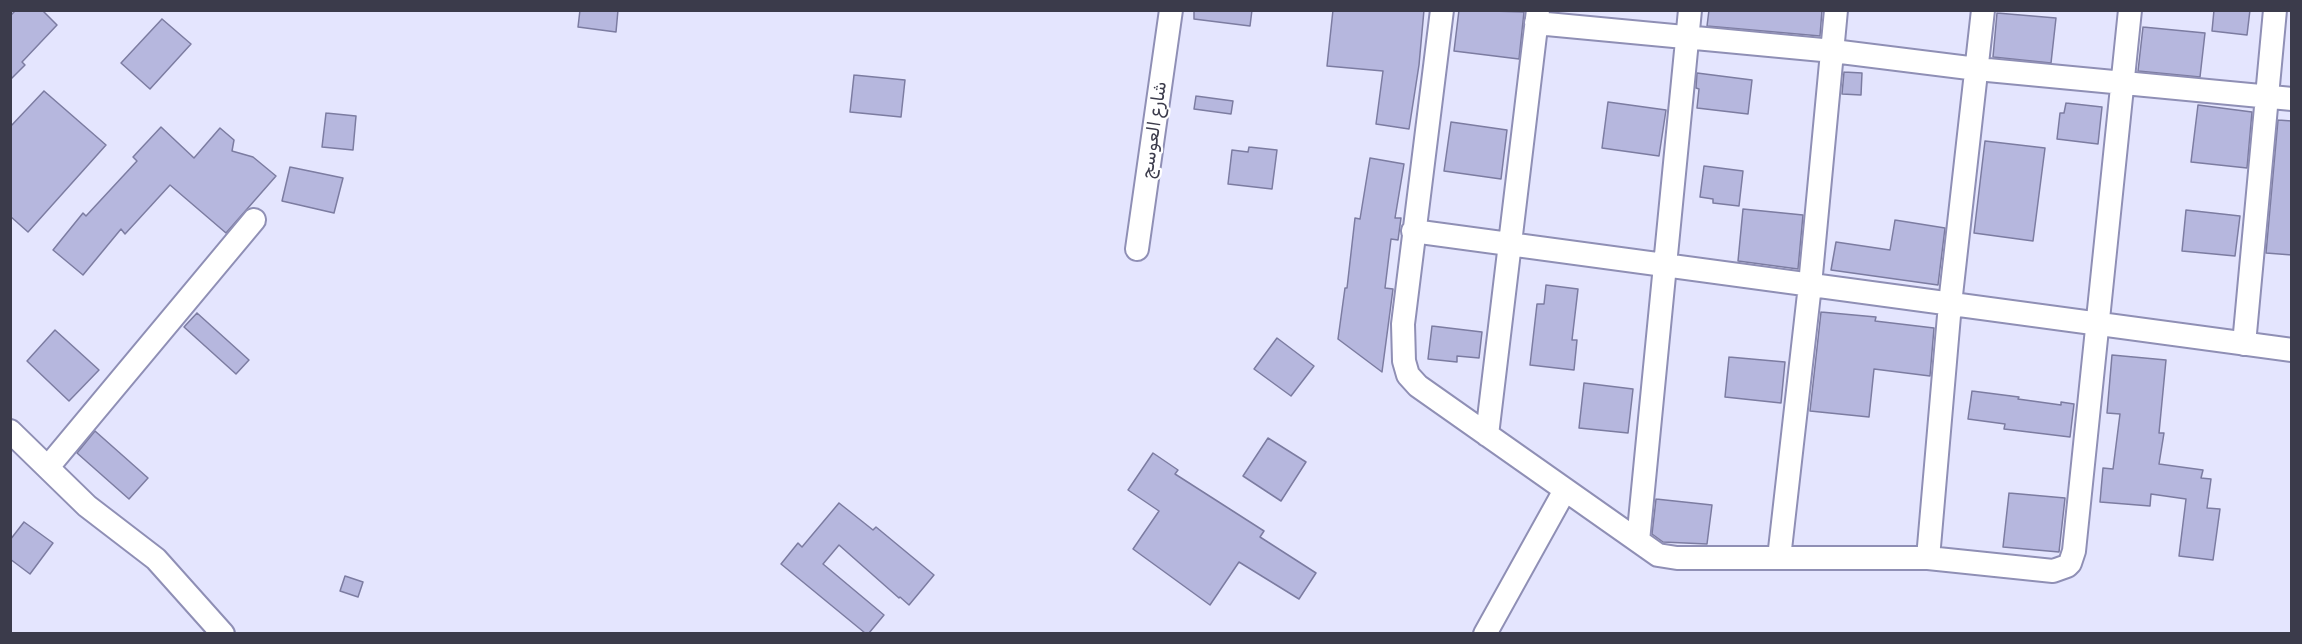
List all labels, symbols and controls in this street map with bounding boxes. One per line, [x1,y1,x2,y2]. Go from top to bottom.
street label: شارع العوسج [1136,80,1172,180]

